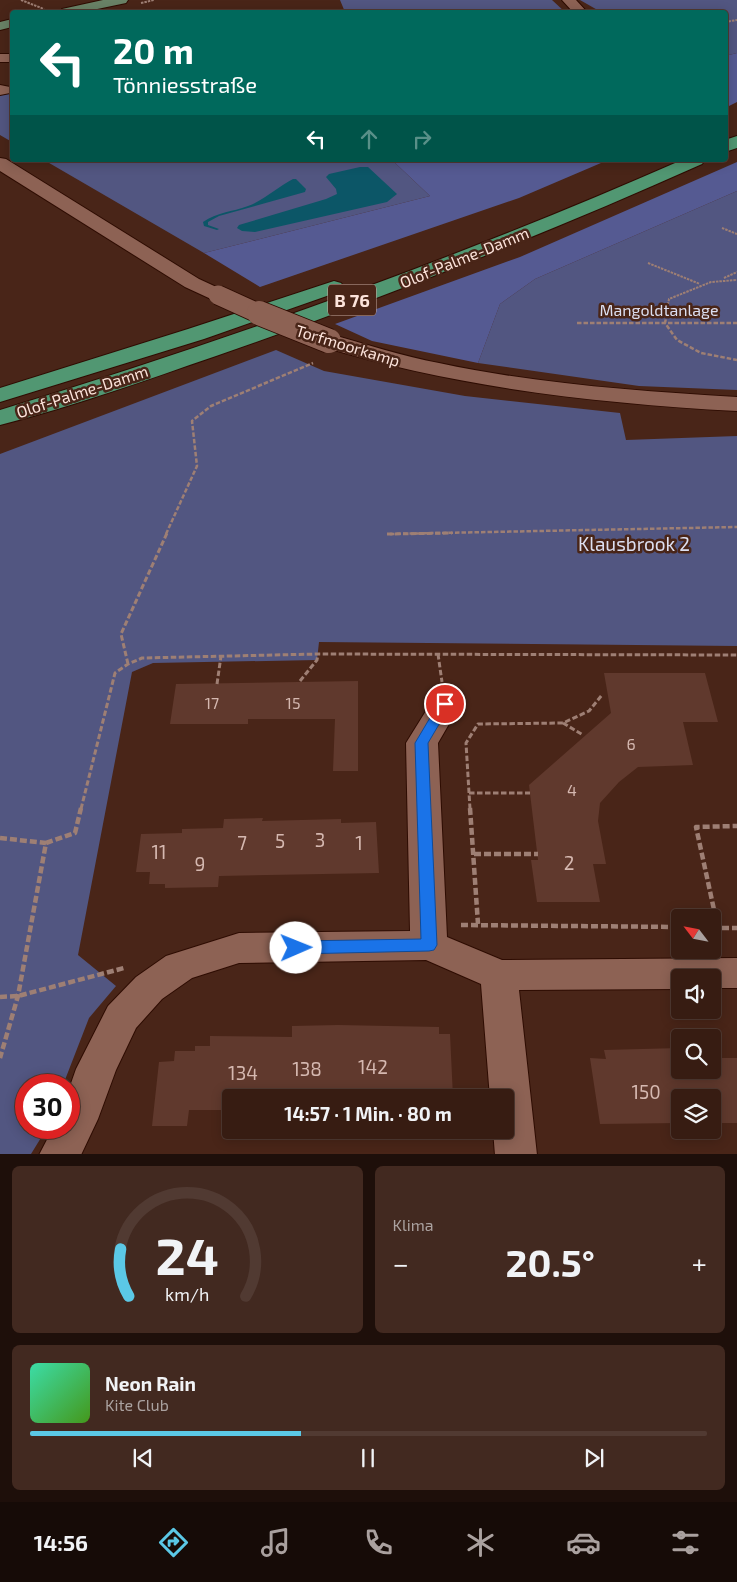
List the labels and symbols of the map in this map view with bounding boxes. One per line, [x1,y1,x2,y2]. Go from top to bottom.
street label: Olof-Palme-Damm [397,222,531,292]
road number: B 76 [328,284,376,316]
park label: Mangoldtanlage [599,300,719,319]
street label: Torfmoorkamp [294,320,402,370]
street label: Olof-Palme-Damm [14,361,150,421]
park label: Klausbrook 2 [578,532,690,555]
pin [424,683,466,725]
house number: 17 [205,693,219,712]
house number: 15 [286,693,300,712]
house number: 6 [626,734,636,753]
house number: 4 [567,780,577,799]
house number: 3 [315,828,325,851]
house number: 5 [275,829,285,852]
house number: 7 [237,831,247,854]
house number: 1 [355,831,363,854]
house number: 11 [151,840,167,863]
house number: 2 [564,851,574,874]
house number: 9 [195,852,205,875]
north arrow [671,909,721,959]
position arrow [269,921,321,973]
house number: 142 [358,1055,388,1078]
house number: 138 [292,1057,322,1080]
house number: 134 [228,1061,258,1084]
speed limit sign: 30 [15,1074,80,1139]
house number: 150 [631,1080,661,1103]

